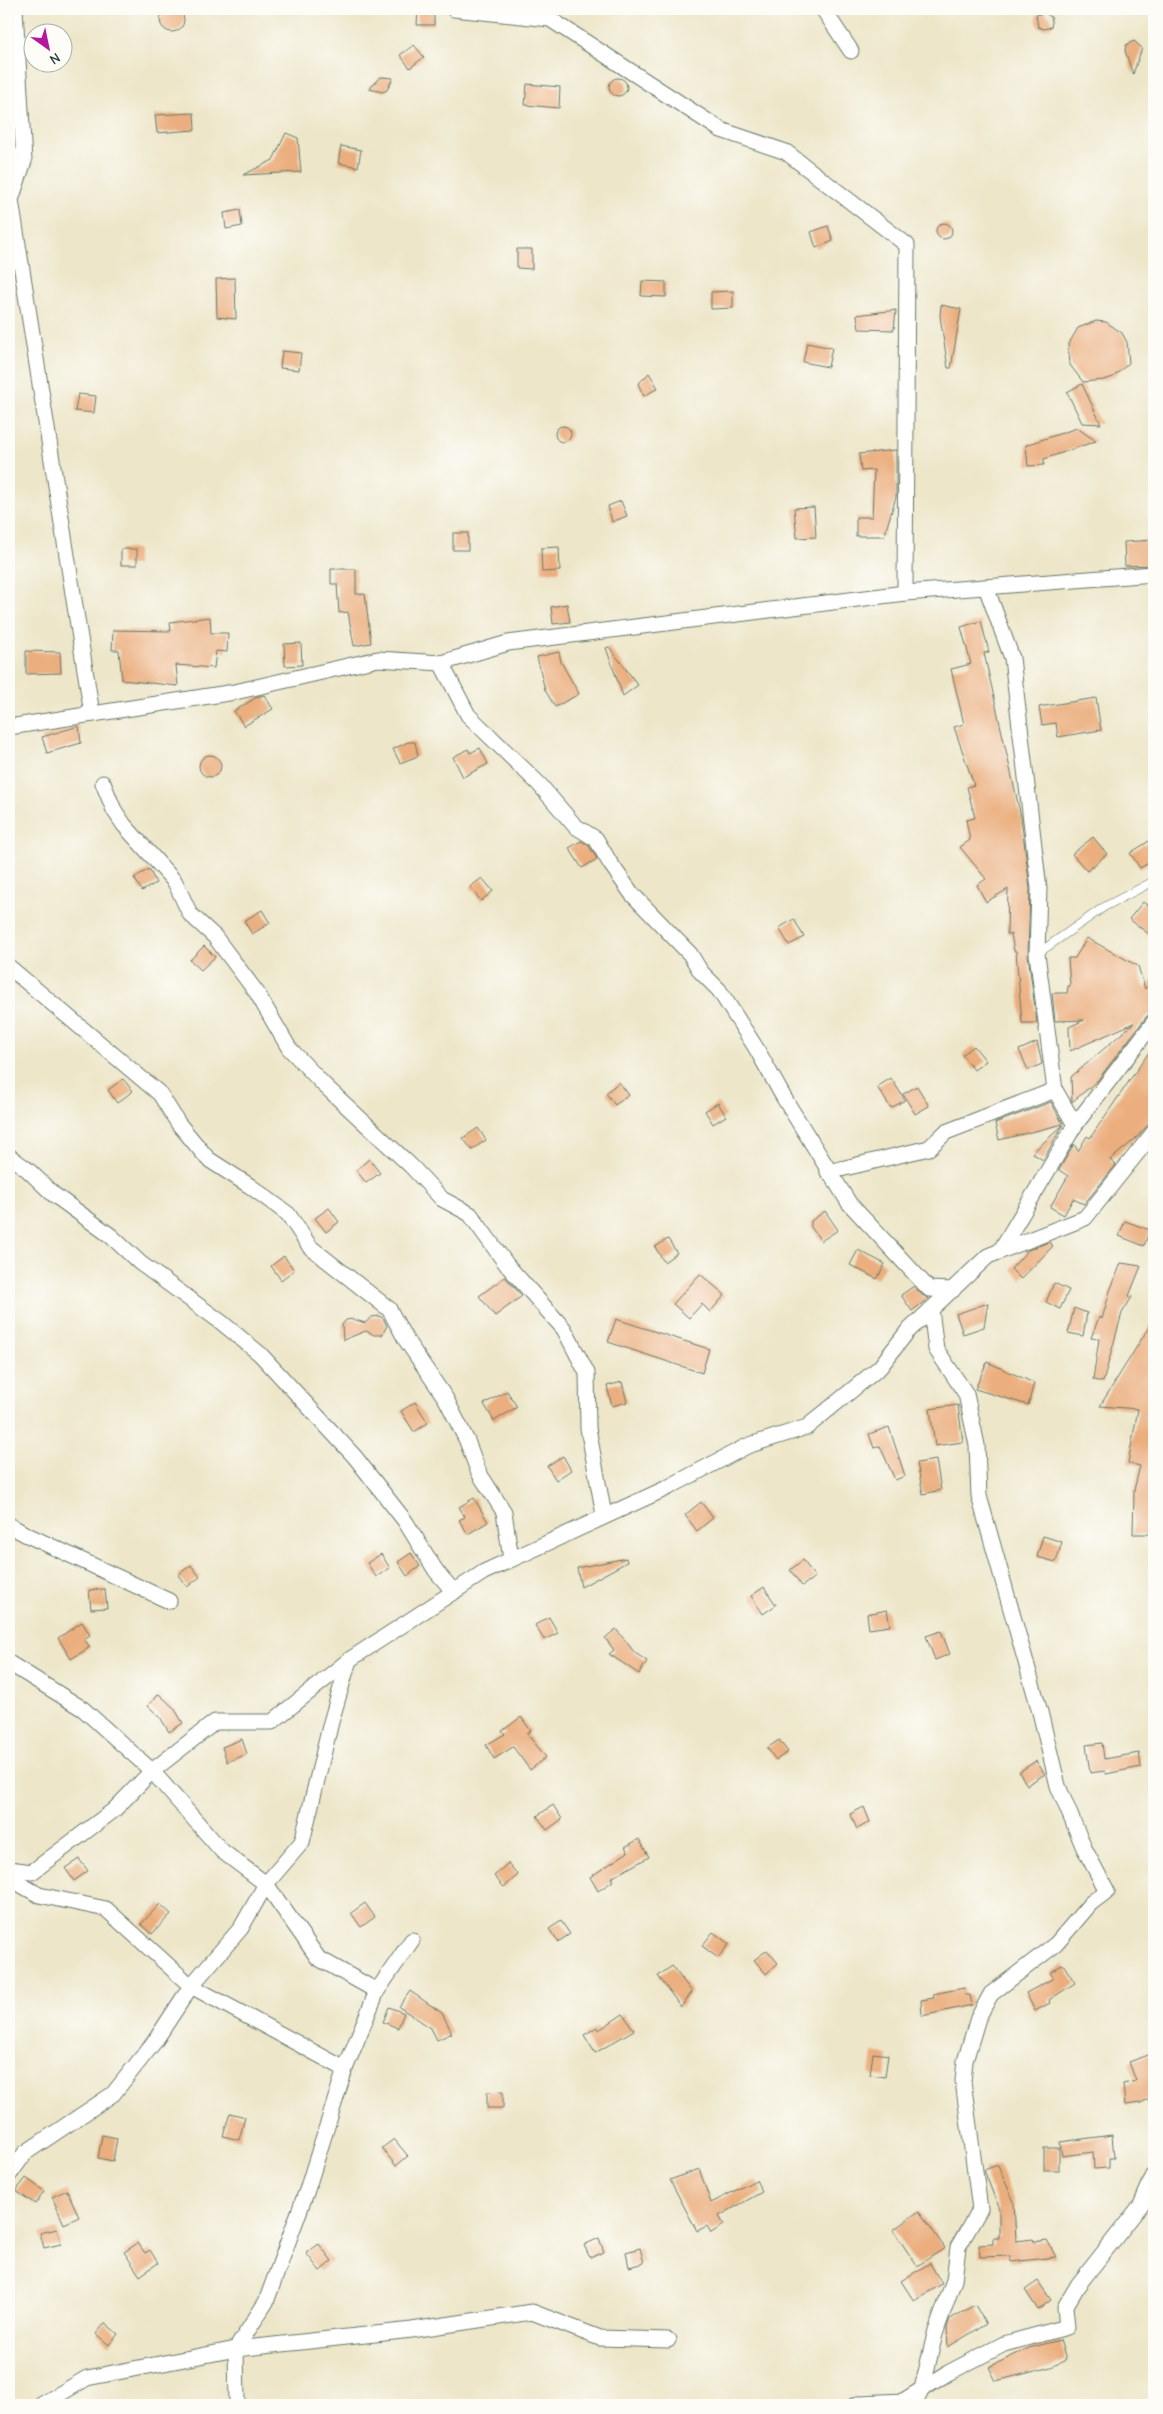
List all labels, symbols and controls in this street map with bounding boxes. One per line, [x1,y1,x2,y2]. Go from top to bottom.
north arrow [22,22,72,72]
text: N [46,49,63,68]

